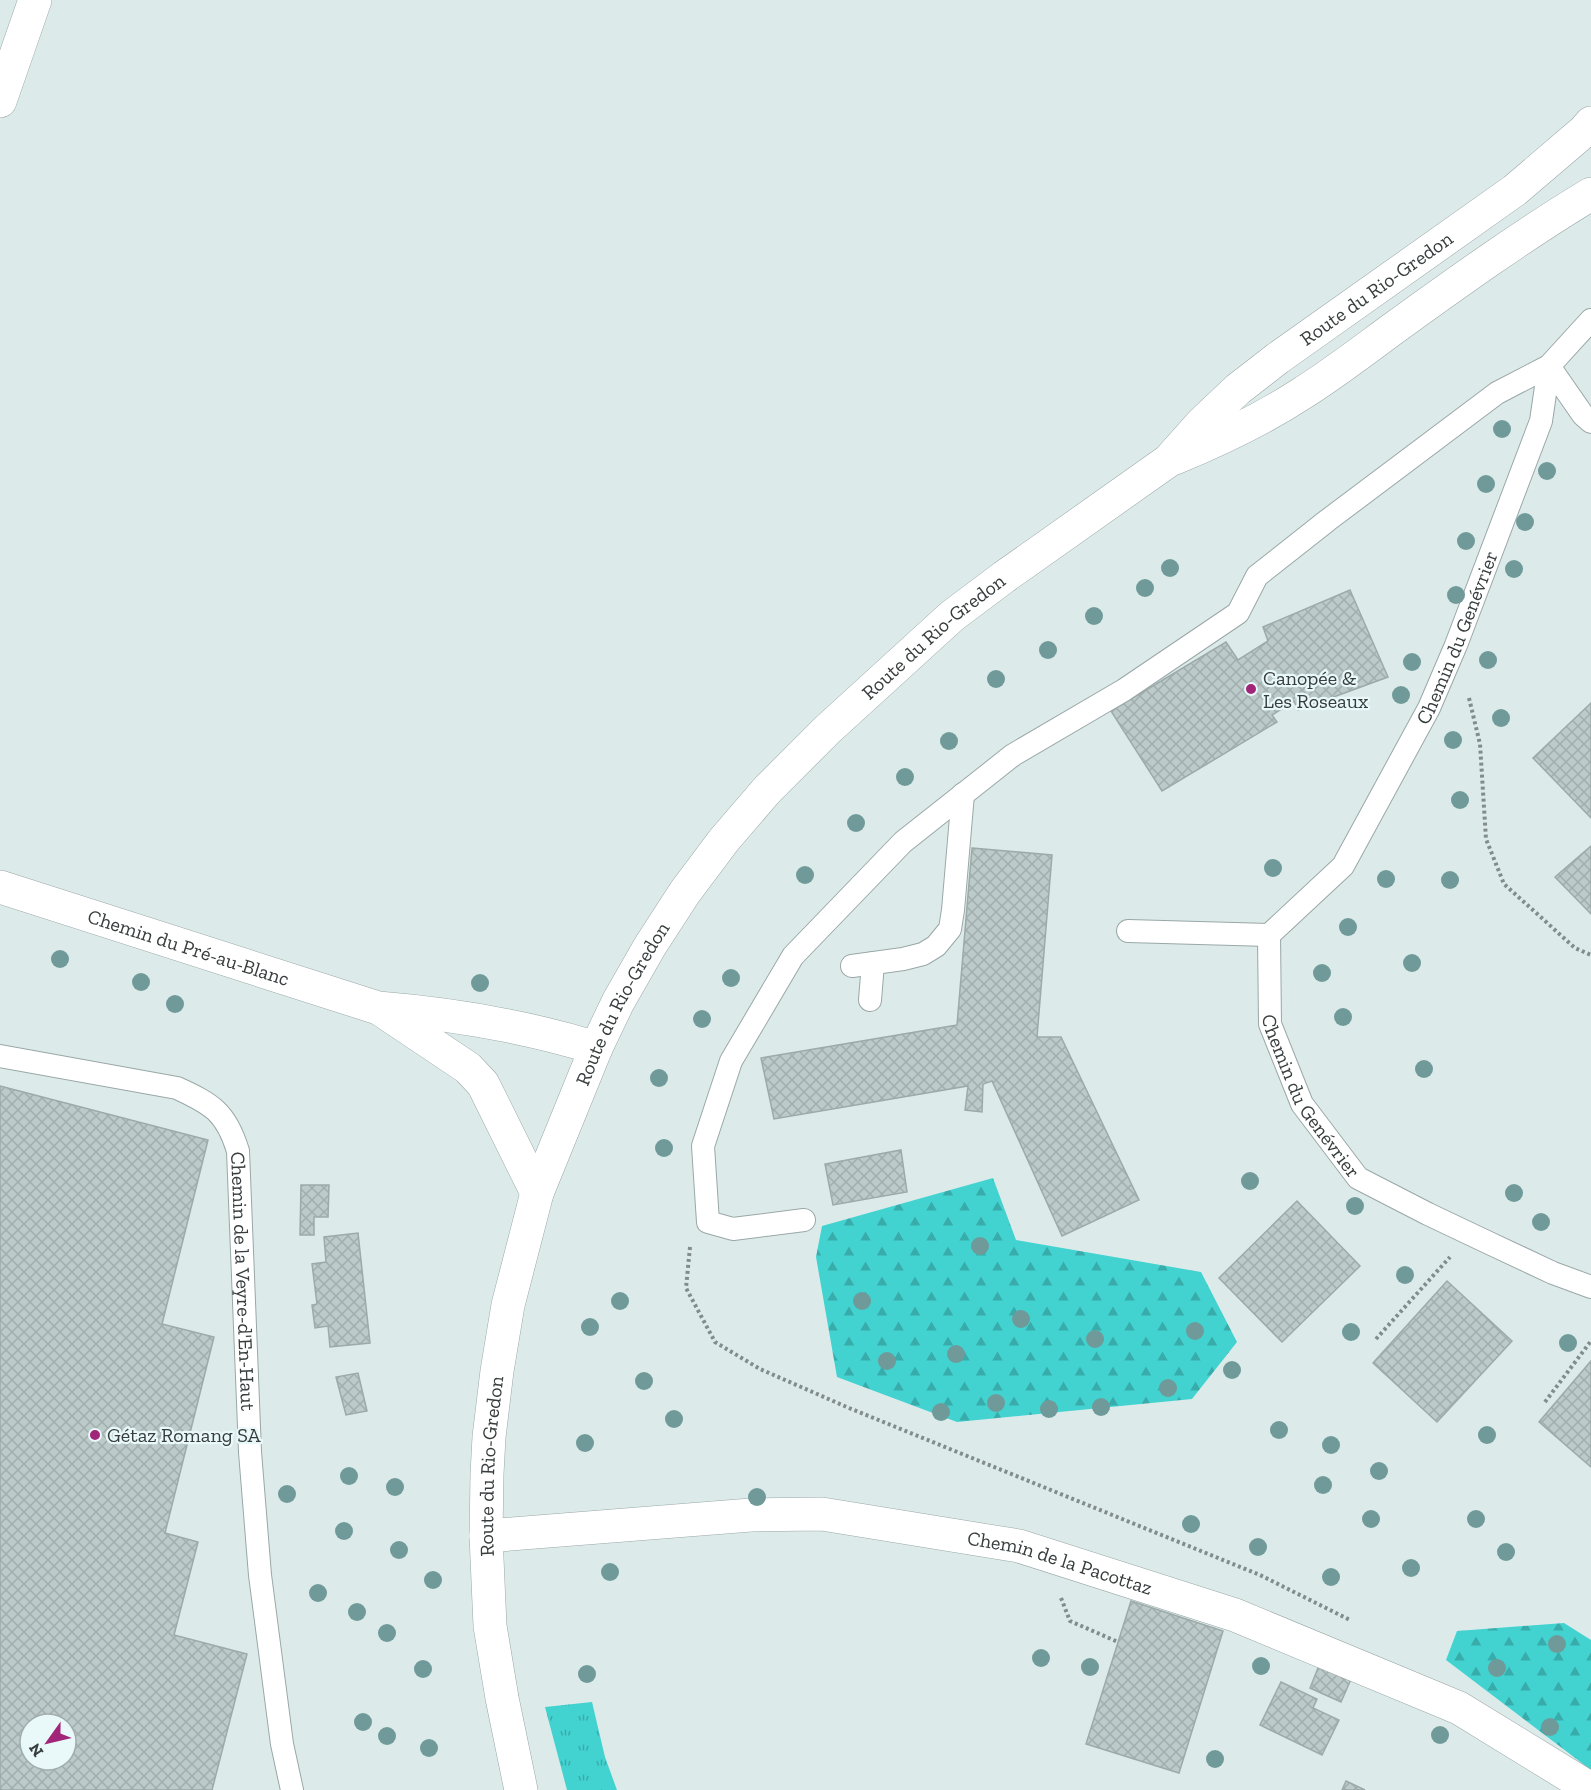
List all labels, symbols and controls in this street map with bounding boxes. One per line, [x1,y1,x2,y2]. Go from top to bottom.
street label: Route du Rio-Gredon [1295,226,1458,351]
street label: Chemin du Genévrier [1411,547,1503,728]
street label: Route du Rio-Gredon [857,568,1010,705]
place label: Canopée & Les Roseaux [1263,666,1368,713]
marker: Canopée & Les Roseaux [1244,682,1258,696]
street label: Chemin du Pré-au-Blanc [85,904,292,991]
street label: Route du Rio-Gredon [570,917,675,1089]
street label: Chemin du Genévrier [1258,1014,1365,1182]
street label: Chemin de la Veyre-d'En-Haut [226,1151,260,1412]
street label: Route du Rio-Gredon [474,1374,508,1557]
place label: Gétaz Romang SA [107,1423,262,1447]
marker: Gétaz Romang SA [88,1428,102,1442]
street label: Chemin de la Pacottaz [966,1526,1155,1600]
north arrow [18,1712,78,1772]
text: N [25,1740,47,1760]

